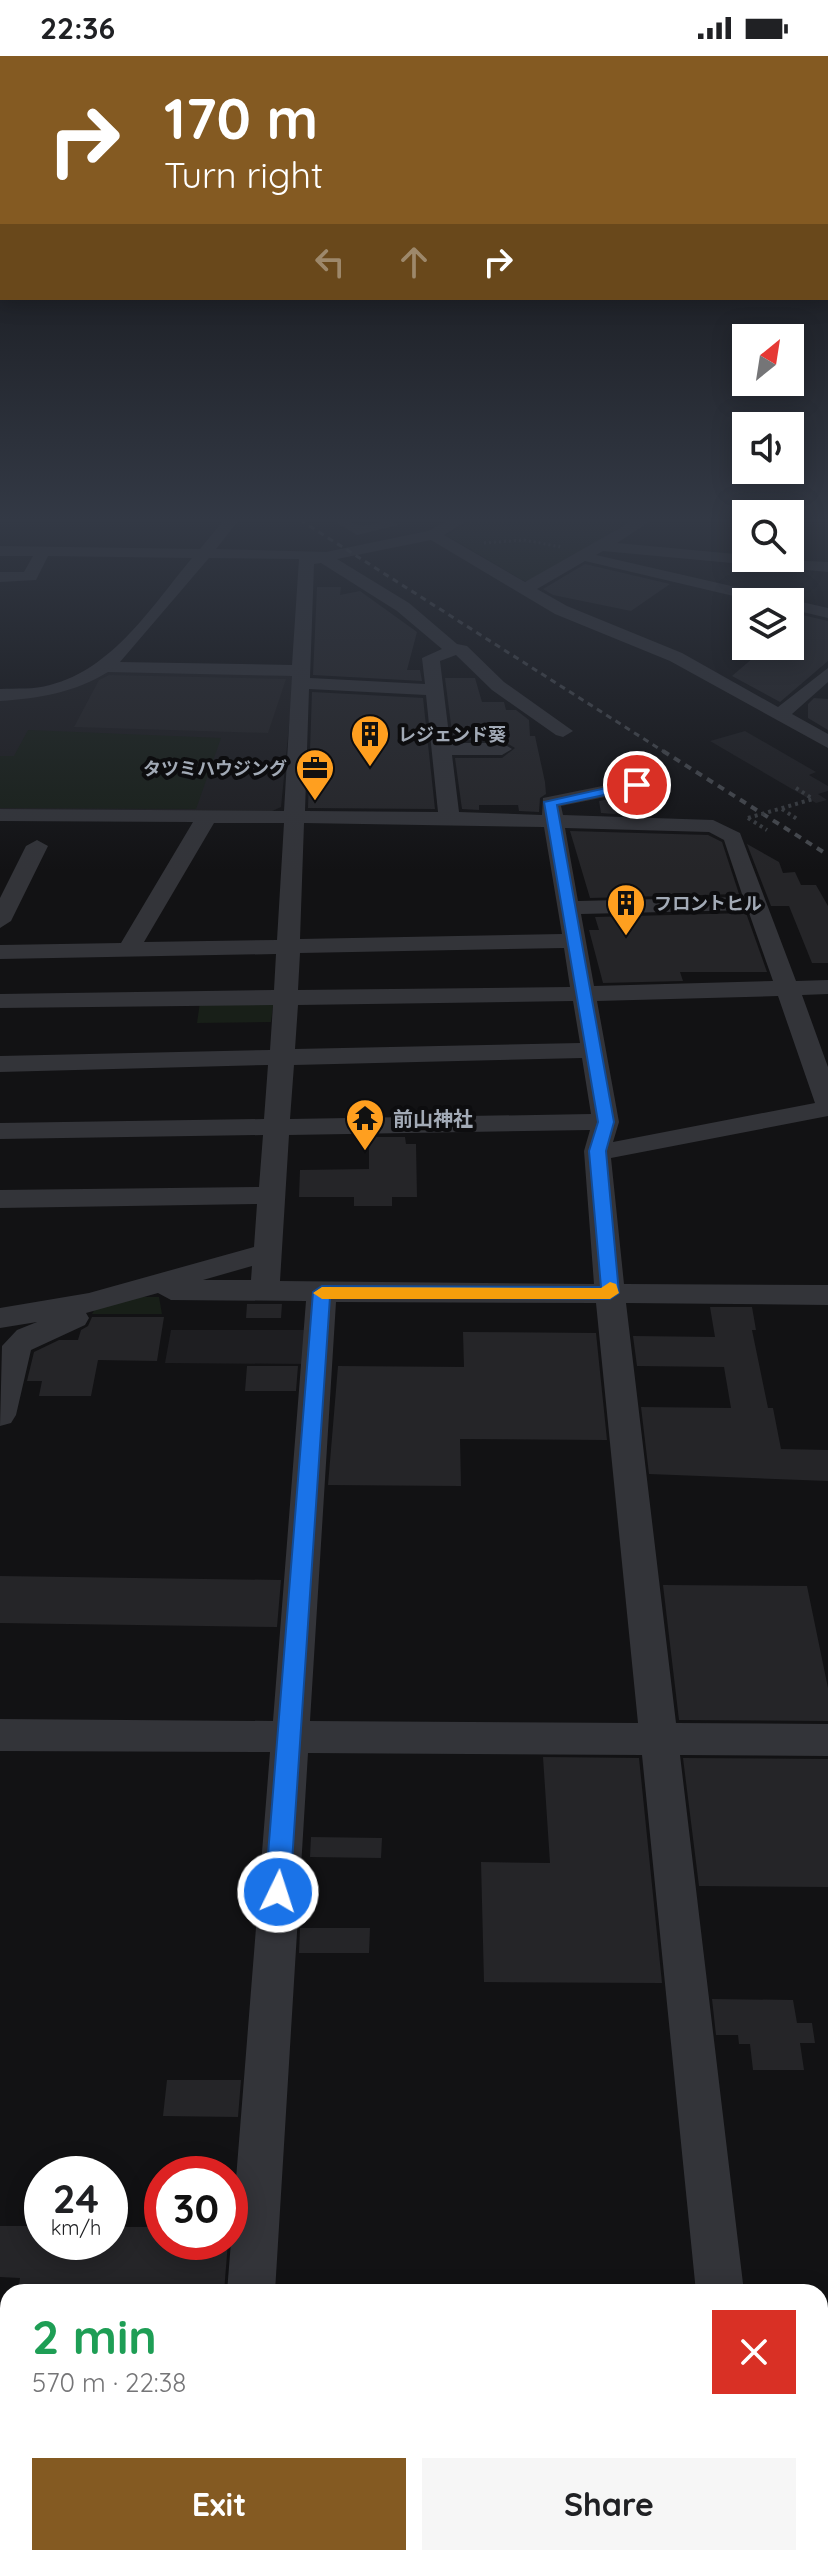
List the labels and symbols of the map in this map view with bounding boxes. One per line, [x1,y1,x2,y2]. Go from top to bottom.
north arrow [732,324,804,396]
building icon: レジェンド葵 [349,713,391,768]
place label: レジェンド葵 [398,723,506,746]
office icon: タツミハウジング [294,747,336,802]
pin [603,751,671,819]
place label: タツミハウジング [143,757,287,780]
building icon: フロントヒル [605,882,647,937]
place label: フロントヒル [654,892,762,915]
temple icon: 前山神社 [344,1097,386,1152]
place label: 前山神社 [393,1106,473,1131]
position arrow [236,1850,320,1934]
speed limit sign: 30 [144,2156,248,2260]

